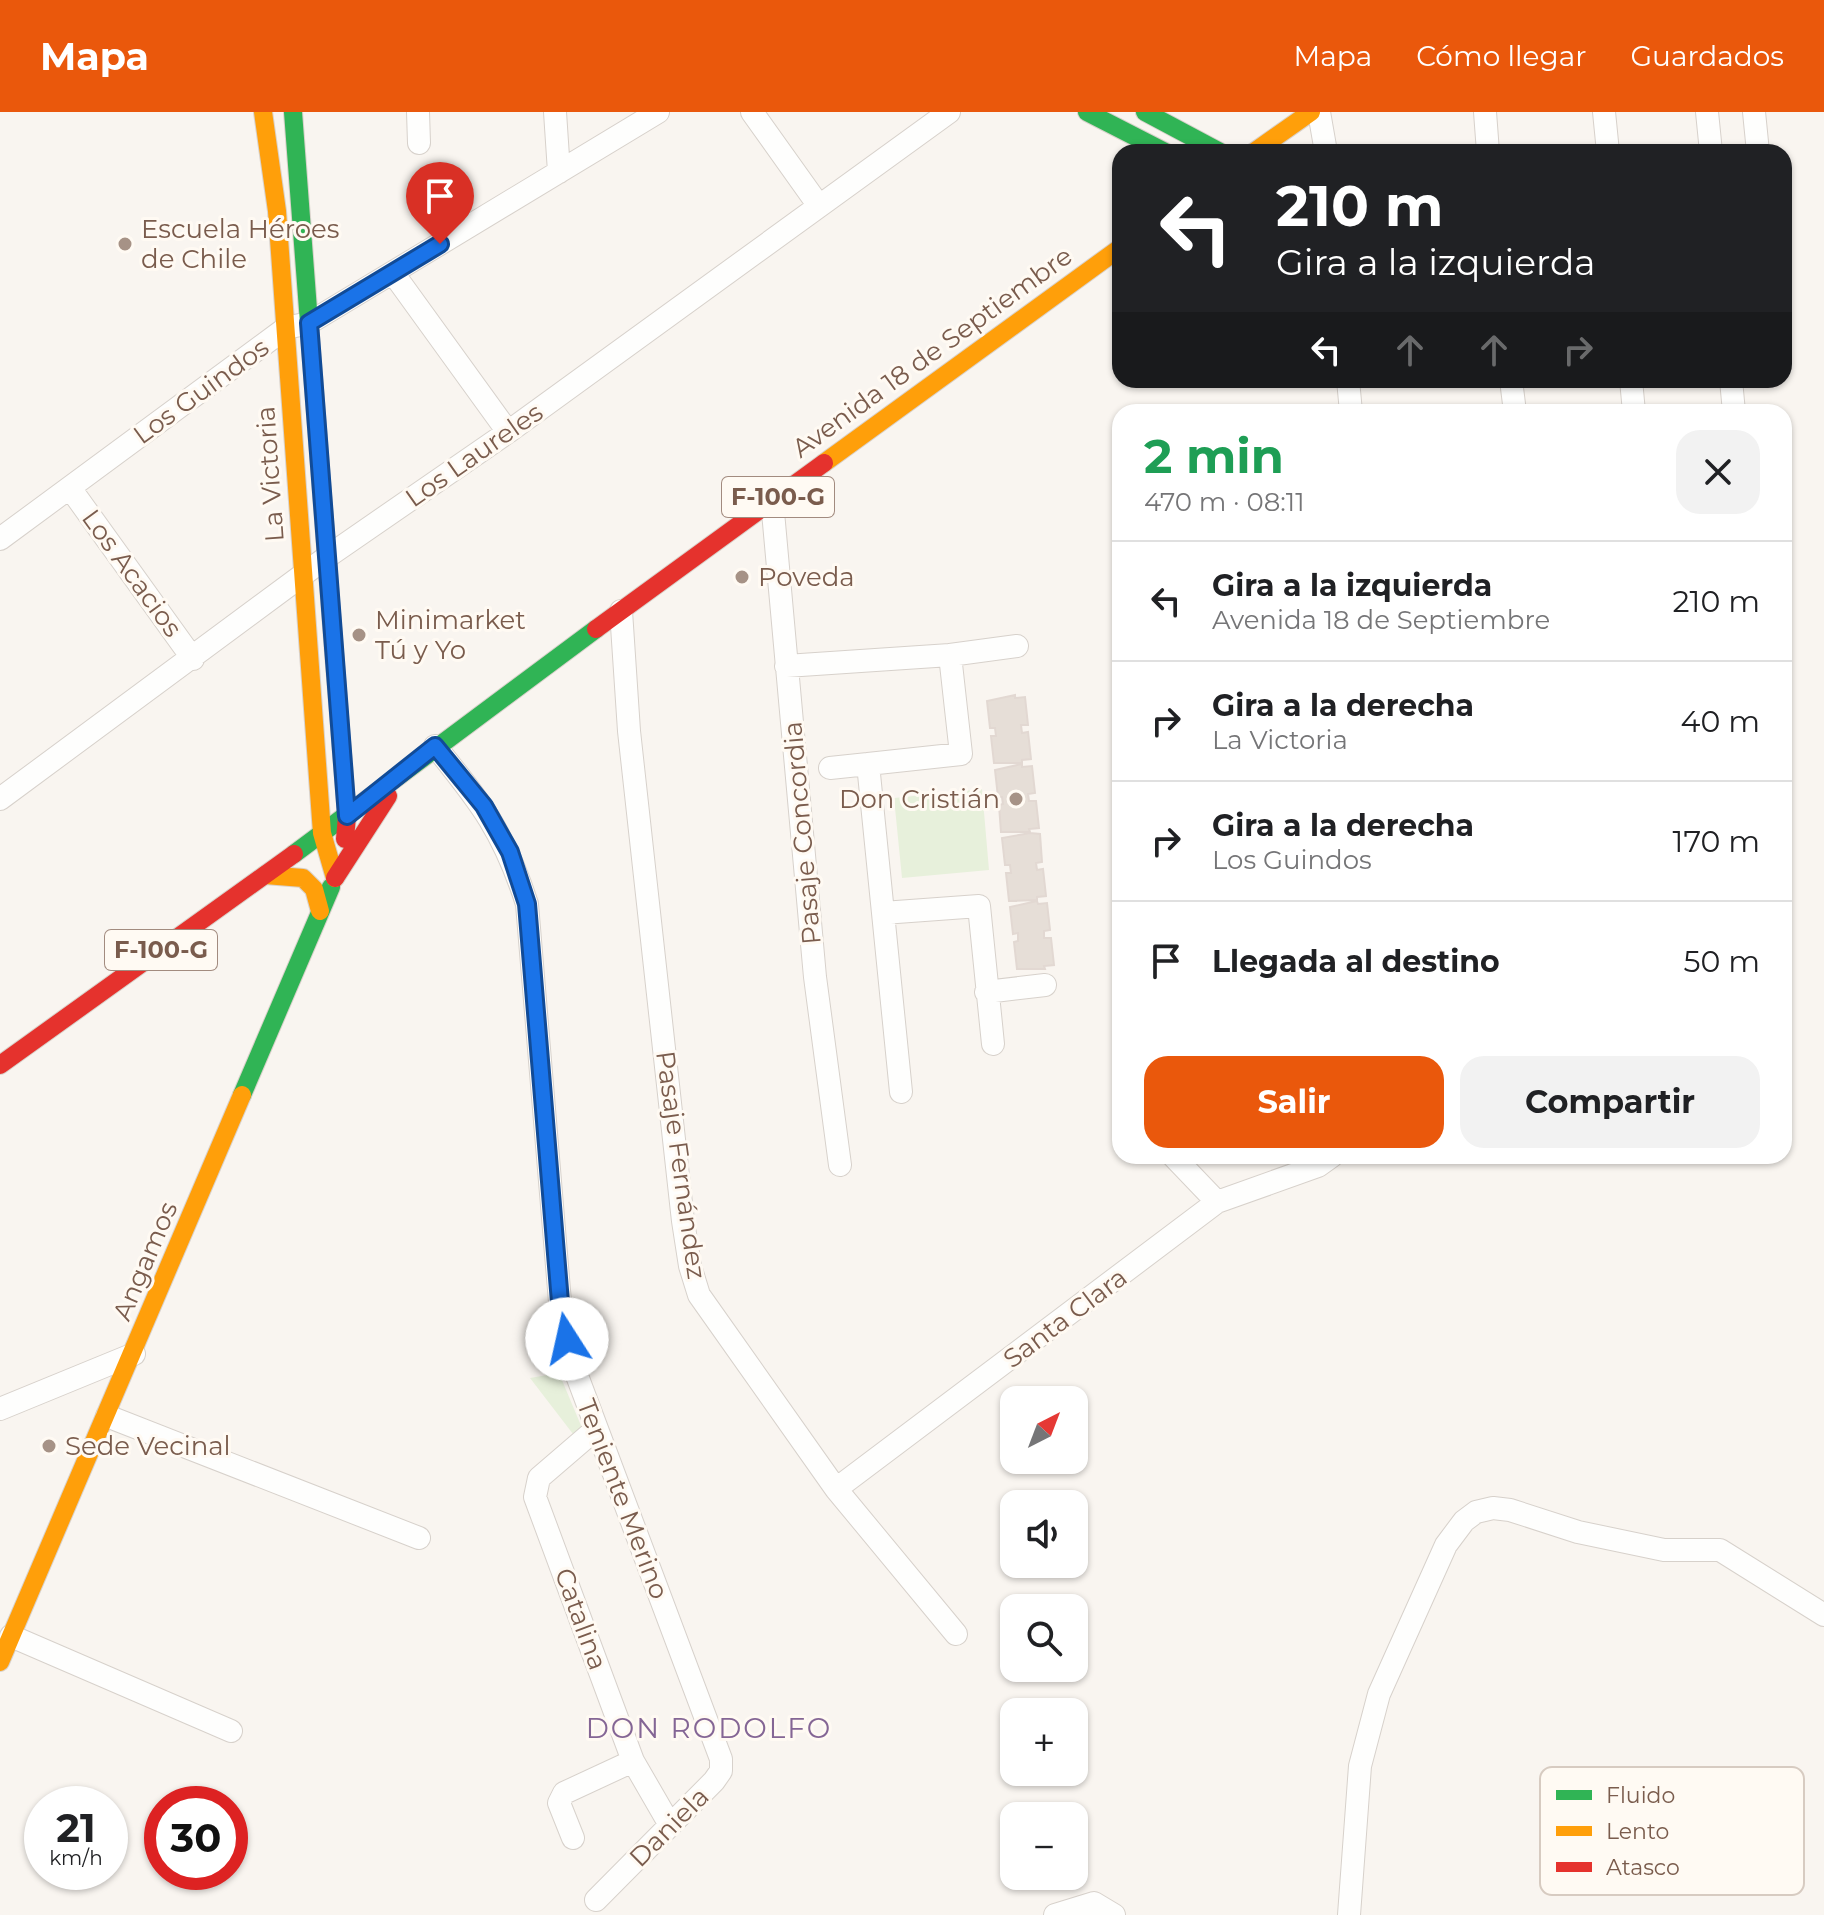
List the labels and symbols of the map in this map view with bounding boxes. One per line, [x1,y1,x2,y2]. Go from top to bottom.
pin [406,162,474,244]
place label: Escuela Héroes de Chile [141,213,339,275]
marker: Escuela Héroes de Chile [116,235,134,253]
street label: Avenida 18 de Septiembre [786,240,1078,464]
street label: Los Guindos [127,331,275,451]
street label: Los Laureles [399,396,549,514]
street label: La Victoria [249,405,291,543]
road number: F-100-G [722,477,834,517]
street label: Los Acacios [75,503,189,643]
place label: Poveda [758,561,855,593]
marker: Poveda [733,568,751,586]
place label: Minimarket Tú y Yo [375,604,526,666]
marker: Minimarket Tú y Yo [350,626,368,644]
street label: Pasaje Concordia [776,720,828,946]
place label: Don Cristián [839,783,1000,815]
marker: Don Cristián [1007,790,1025,808]
road number: F-100-G [105,930,217,970]
street label: Pasaje Fernández [649,1049,713,1281]
street label: Angamos [106,1197,184,1325]
street label: Santa Clara [997,1261,1133,1375]
position arrow [525,1297,609,1381]
north arrow [1000,1386,1088,1474]
street label: Teniente Merino [570,1395,676,1603]
place label: Sede Vecinal [65,1430,231,1462]
marker: Sede Vecinal [40,1437,58,1455]
street label: Catalina [548,1564,614,1674]
district label: DON RODOLFO [586,1711,832,1745]
legend [1540,1767,1804,1895]
street label: Daniela [623,1781,715,1873]
text: Fluido [1606,1782,1675,1809]
speed limit sign: 30 [144,1786,248,1890]
text: Lento [1606,1818,1669,1845]
text: Atasco [1606,1854,1680,1881]

